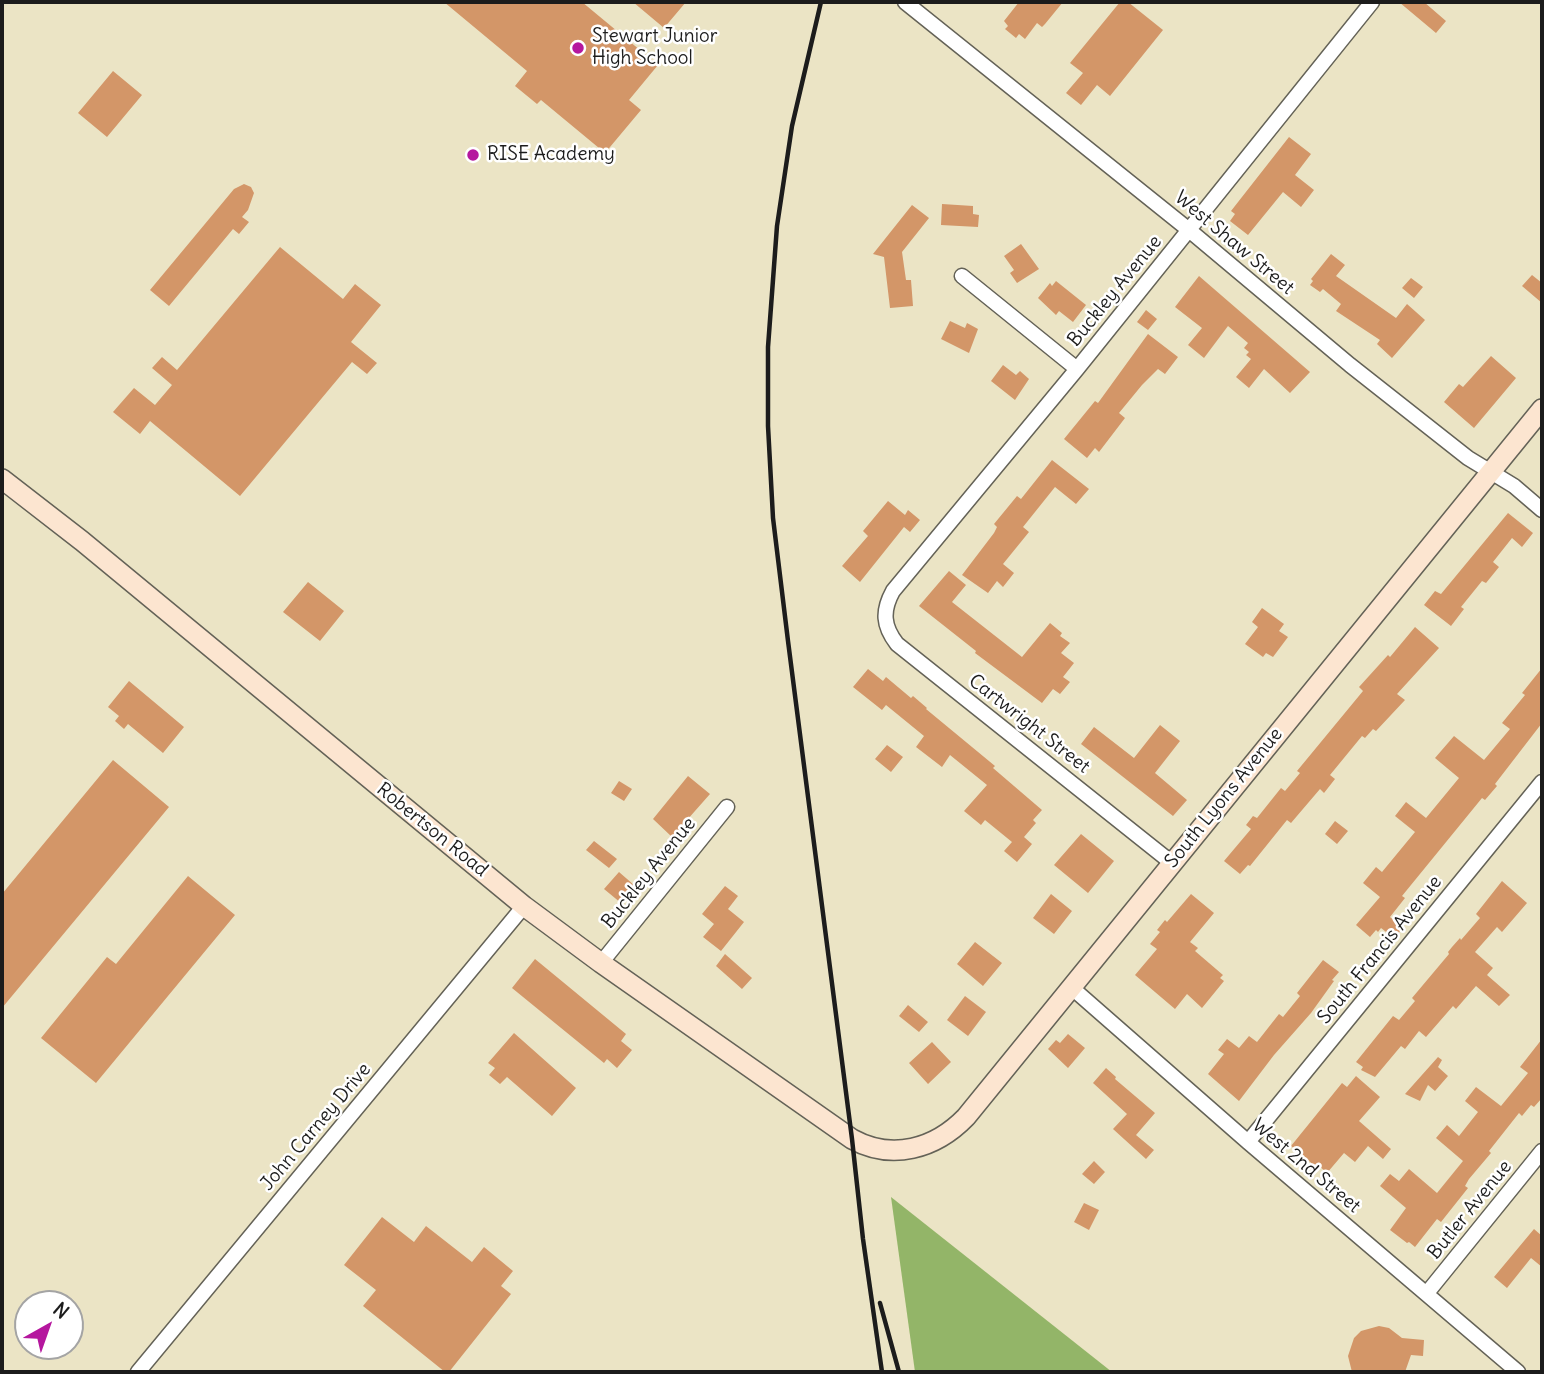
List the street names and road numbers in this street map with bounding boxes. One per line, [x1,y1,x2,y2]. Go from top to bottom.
street label: West Shaw Street [1170,186,1298,300]
street label: Buckley Avenue [1063,231,1167,351]
street label: Cartwright Street [964,670,1094,778]
street label: South Lyons Avenue [1160,723,1288,873]
street label: Robertson Road [372,778,492,882]
street label: Buckley Avenue [597,813,701,933]
street label: South Francis Avenue [1313,871,1447,1029]
street label: John Carney Drive [256,1059,376,1195]
street label: West 2nd Street [1247,1114,1365,1218]
street label: Butler Avenue [1423,1156,1517,1264]

